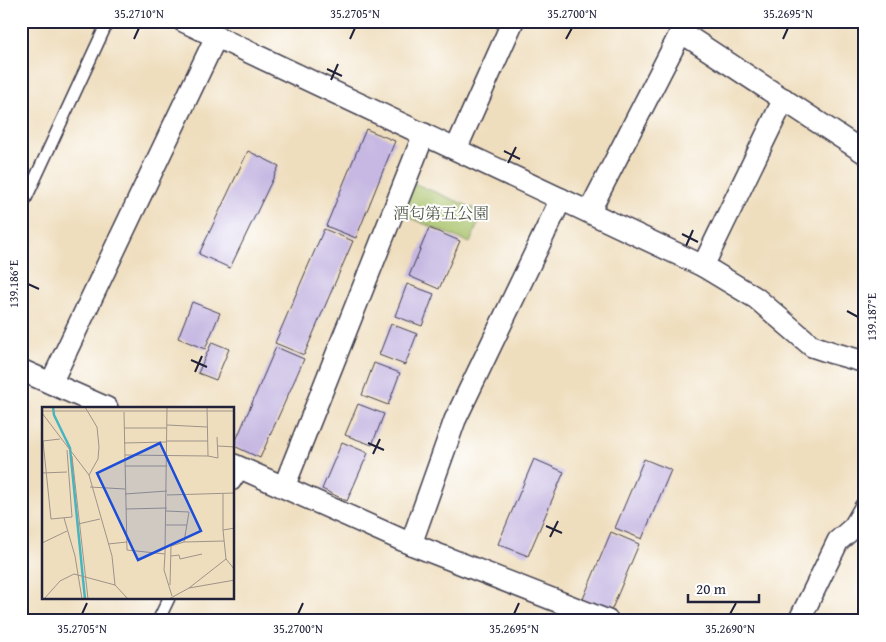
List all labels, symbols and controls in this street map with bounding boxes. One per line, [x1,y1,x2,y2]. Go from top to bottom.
text: 35.2710°N [114,5,164,22]
text: 35.2705°N [330,5,380,22]
text: 35.2700°N [547,5,597,22]
text: 35.2695°N [763,5,813,22]
park label: 酒匂第五公園 [393,201,489,225]
text: 139.186°E [5,260,22,308]
text: 139.187°E [863,293,880,341]
inset map [42,407,235,600]
scale bar [688,572,760,604]
text: 20 m [696,578,727,599]
text: 35.2705°N [57,620,107,637]
text: 35.2700°N [273,620,323,637]
text: 35.2695°N [489,620,539,637]
text: 35.2690°N [705,620,755,637]

